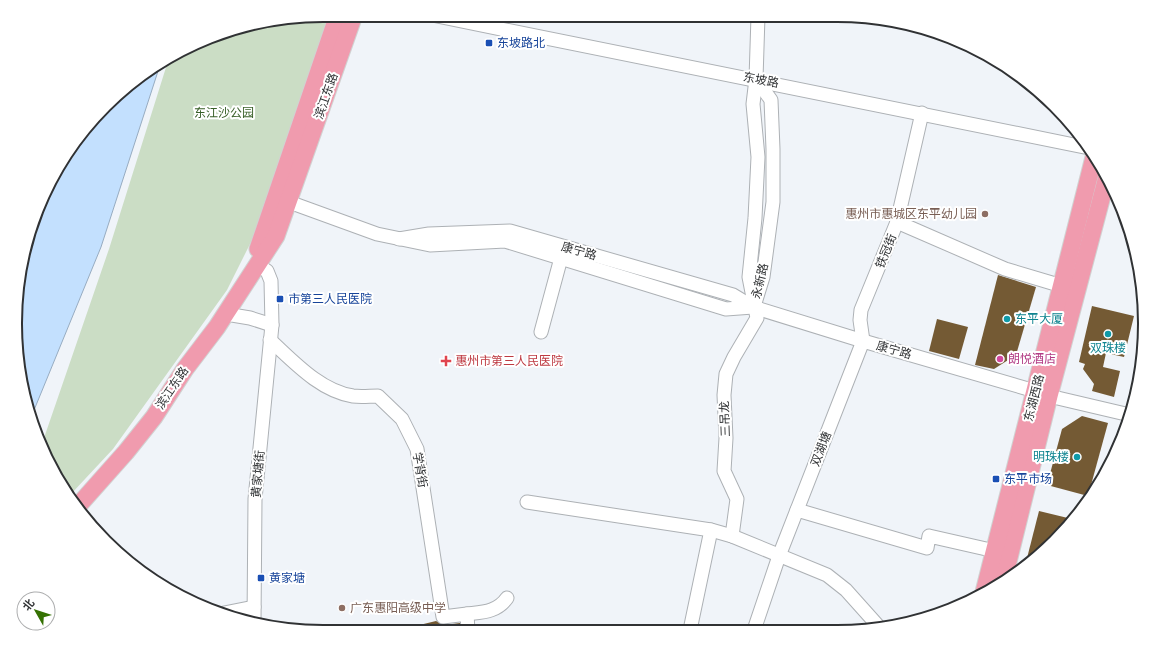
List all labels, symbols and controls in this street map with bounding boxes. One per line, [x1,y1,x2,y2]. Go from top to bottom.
place label: 东坡路北 [497,36,545,50]
marker: 东坡路北 [484,38,494,48]
street label: 东坡路 [742,70,780,90]
street label: 滨江东路 [312,71,340,121]
park label: 东江沙公园 [194,106,254,120]
place label: 惠州市惠城区东平幼儿园 [845,207,977,221]
marker: 惠州市惠城区东平幼儿园 [980,209,990,219]
street label: 铁冠街 [873,232,899,270]
street label: 康宁路 [560,239,598,263]
street label: 永新路 [749,262,771,300]
place label: 市第三人民医院 [288,292,372,306]
marker: 市第三人民医院 [275,294,285,304]
place label: 东平大厦 [1015,312,1063,326]
marker: 东平大厦 [1002,314,1012,324]
marker: 双珠楼 [1103,329,1113,339]
street label: 康宁路 [875,338,913,362]
place label: 双珠楼 [1090,341,1126,355]
place label: 朗悦酒店 [1008,352,1056,366]
place label: 惠州市第三人民医院 [455,354,563,368]
marker: 朗悦酒店 [995,354,1005,364]
marker: 惠州市第三人民医院 [440,355,452,367]
street label: 滨江东路 [153,364,191,412]
street label: 东湖西路 [1021,373,1047,423]
street label: 三吊龙 [717,401,733,437]
street label: 双湖塘 [808,430,834,468]
street label: 黄家塘街 [249,449,267,499]
place label: 明珠楼 [1033,450,1069,464]
street label: 学背街 [410,451,430,489]
marker: 明珠楼 [1072,452,1082,462]
place label: 东平市场 [1004,472,1052,486]
marker: 东平市场 [991,474,1001,484]
place label: 黄家塘 [269,571,305,585]
marker: 黄家塘 [256,573,266,583]
north arrow [16,591,56,631]
text: 北 [20,597,37,613]
place label: 广东惠阳高级中学 [350,601,446,615]
marker: 广东惠阳高级中学 [337,603,347,613]

